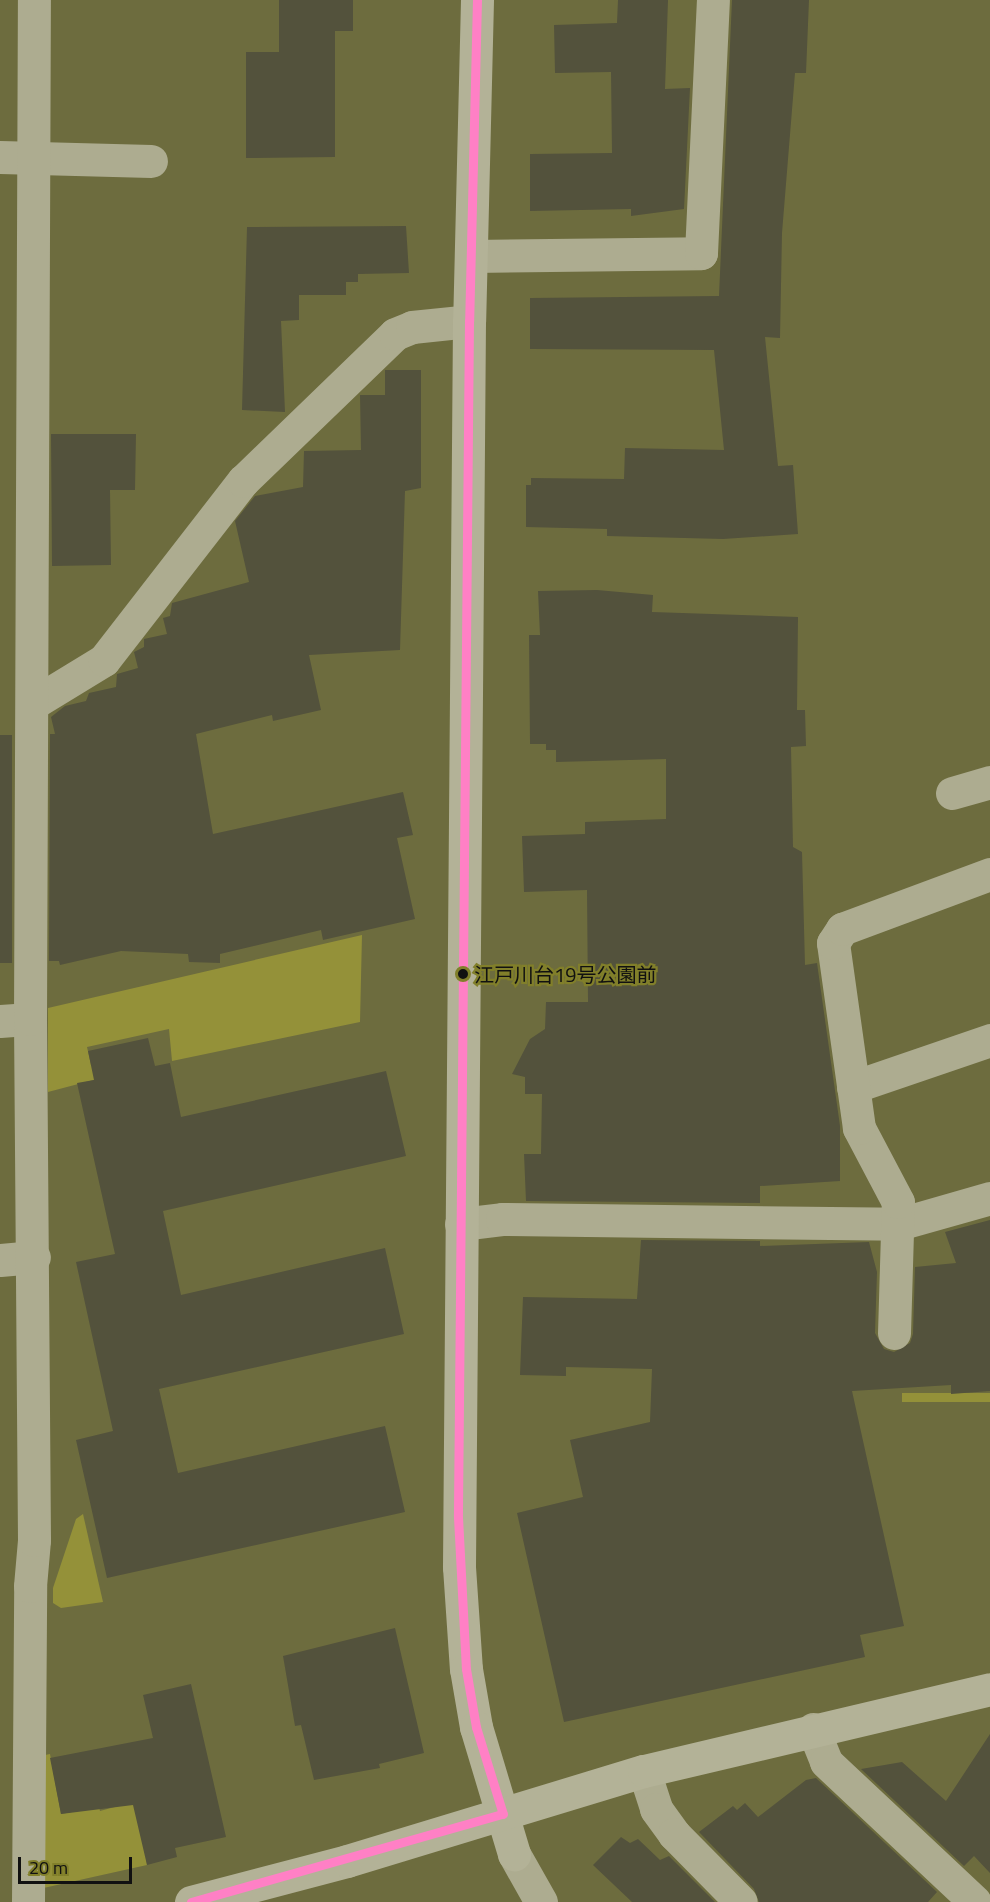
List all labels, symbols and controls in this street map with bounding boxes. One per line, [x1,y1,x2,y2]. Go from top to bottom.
place label: 江戸川台19号公園前 [474,962,656,986]
marker: 江戸川台19号公園前 [457,968,469,980]
scale bar [21,1845,135,1883]
text: 20 m [29,1854,68,1881]

